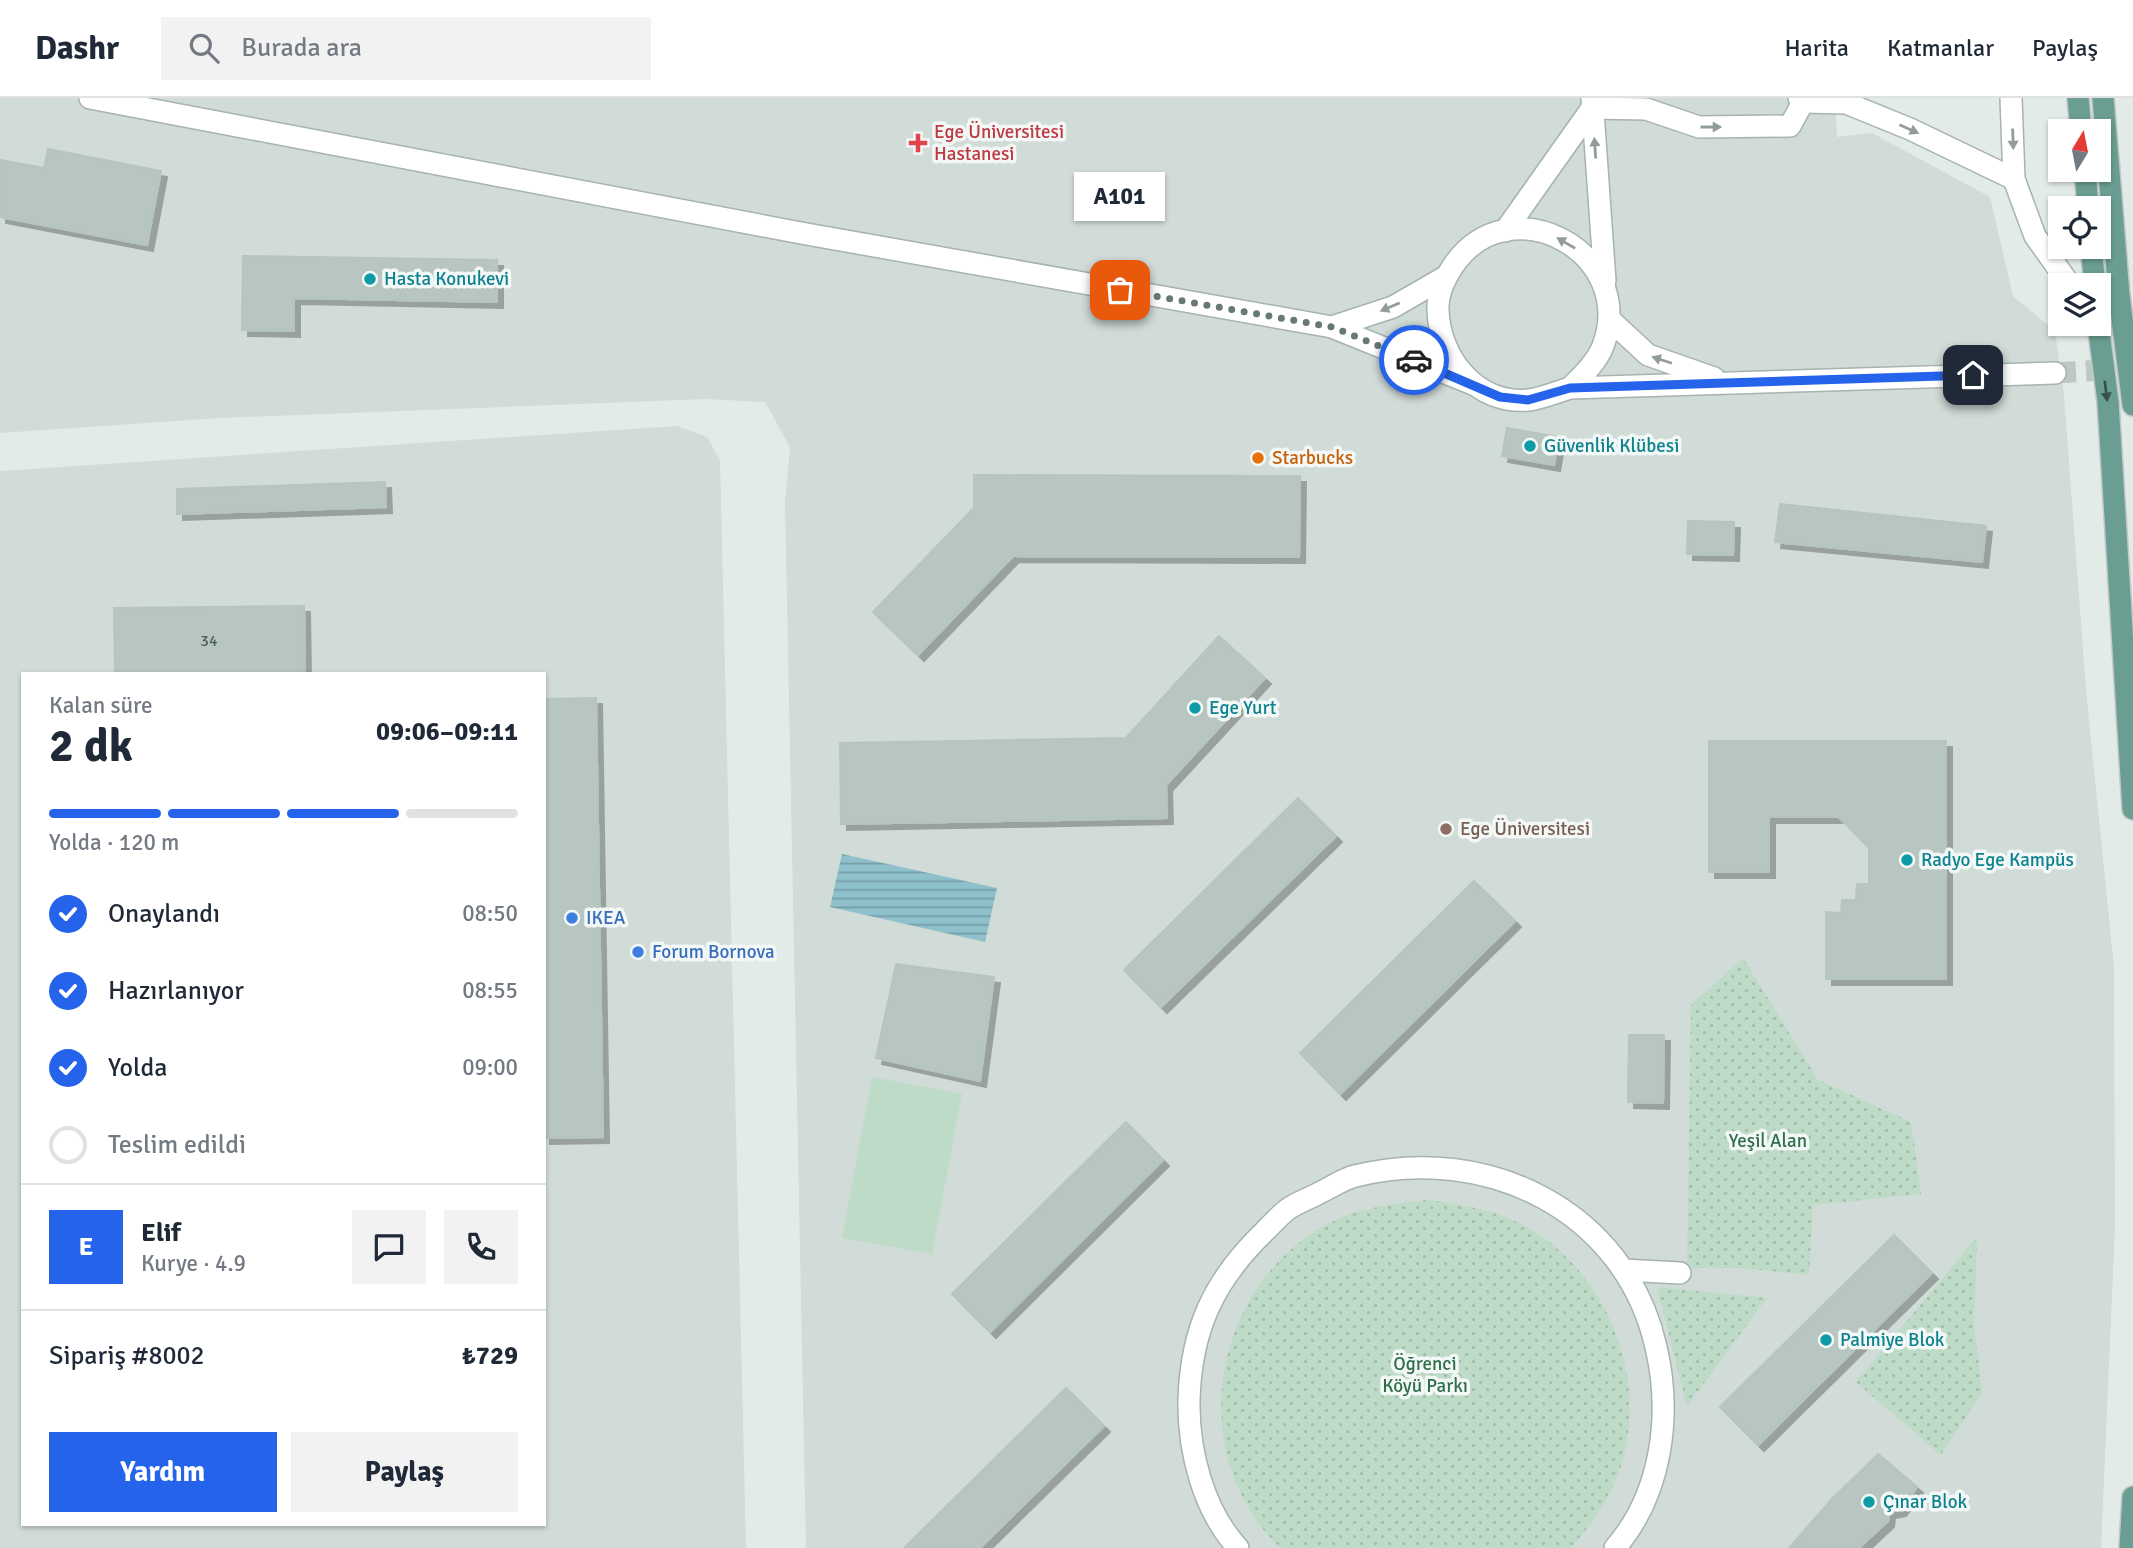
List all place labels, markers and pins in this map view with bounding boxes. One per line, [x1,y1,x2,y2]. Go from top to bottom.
place label: Ege Üniversitesi Hastanesi [934,120,1064,166]
marker: Ege Üniversitesi Hastanesi [908,133,928,153]
callout: A101 [1074,171,1166,220]
pin [1090,260,1150,320]
place label: Hasta Konukevi [384,267,509,291]
marker: Hasta Konukevi [362,271,378,287]
pin [1943,345,2003,405]
place label: Güvenlik Klübesi [1544,434,1679,458]
marker: Güvenlik Klübesi [1522,438,1538,454]
place label: Starbucks [1272,446,1353,470]
marker: Starbucks [1250,450,1266,466]
place label: Ege Yurt [1209,696,1277,720]
marker: Ege Yurt [1187,700,1203,716]
place label: Ege Üniversitesi [1460,817,1590,841]
marker: Ege Üniversitesi [1438,821,1454,837]
place label: Radyo Ege Kampüs [1921,848,2074,872]
marker: Radyo Ege Kampüs [1899,852,1915,868]
place label: IKEA [586,906,626,930]
marker: IKEA [564,910,580,926]
place label: Forum Bornova [652,940,775,964]
marker: Forum Bornova [630,944,646,960]
place label: Palmiye Blok [1840,1328,1945,1352]
marker: Palmiye Blok [1818,1332,1834,1348]
place label: Çınar Blok [1883,1490,1968,1514]
marker: Çınar Blok [1861,1494,1877,1510]

